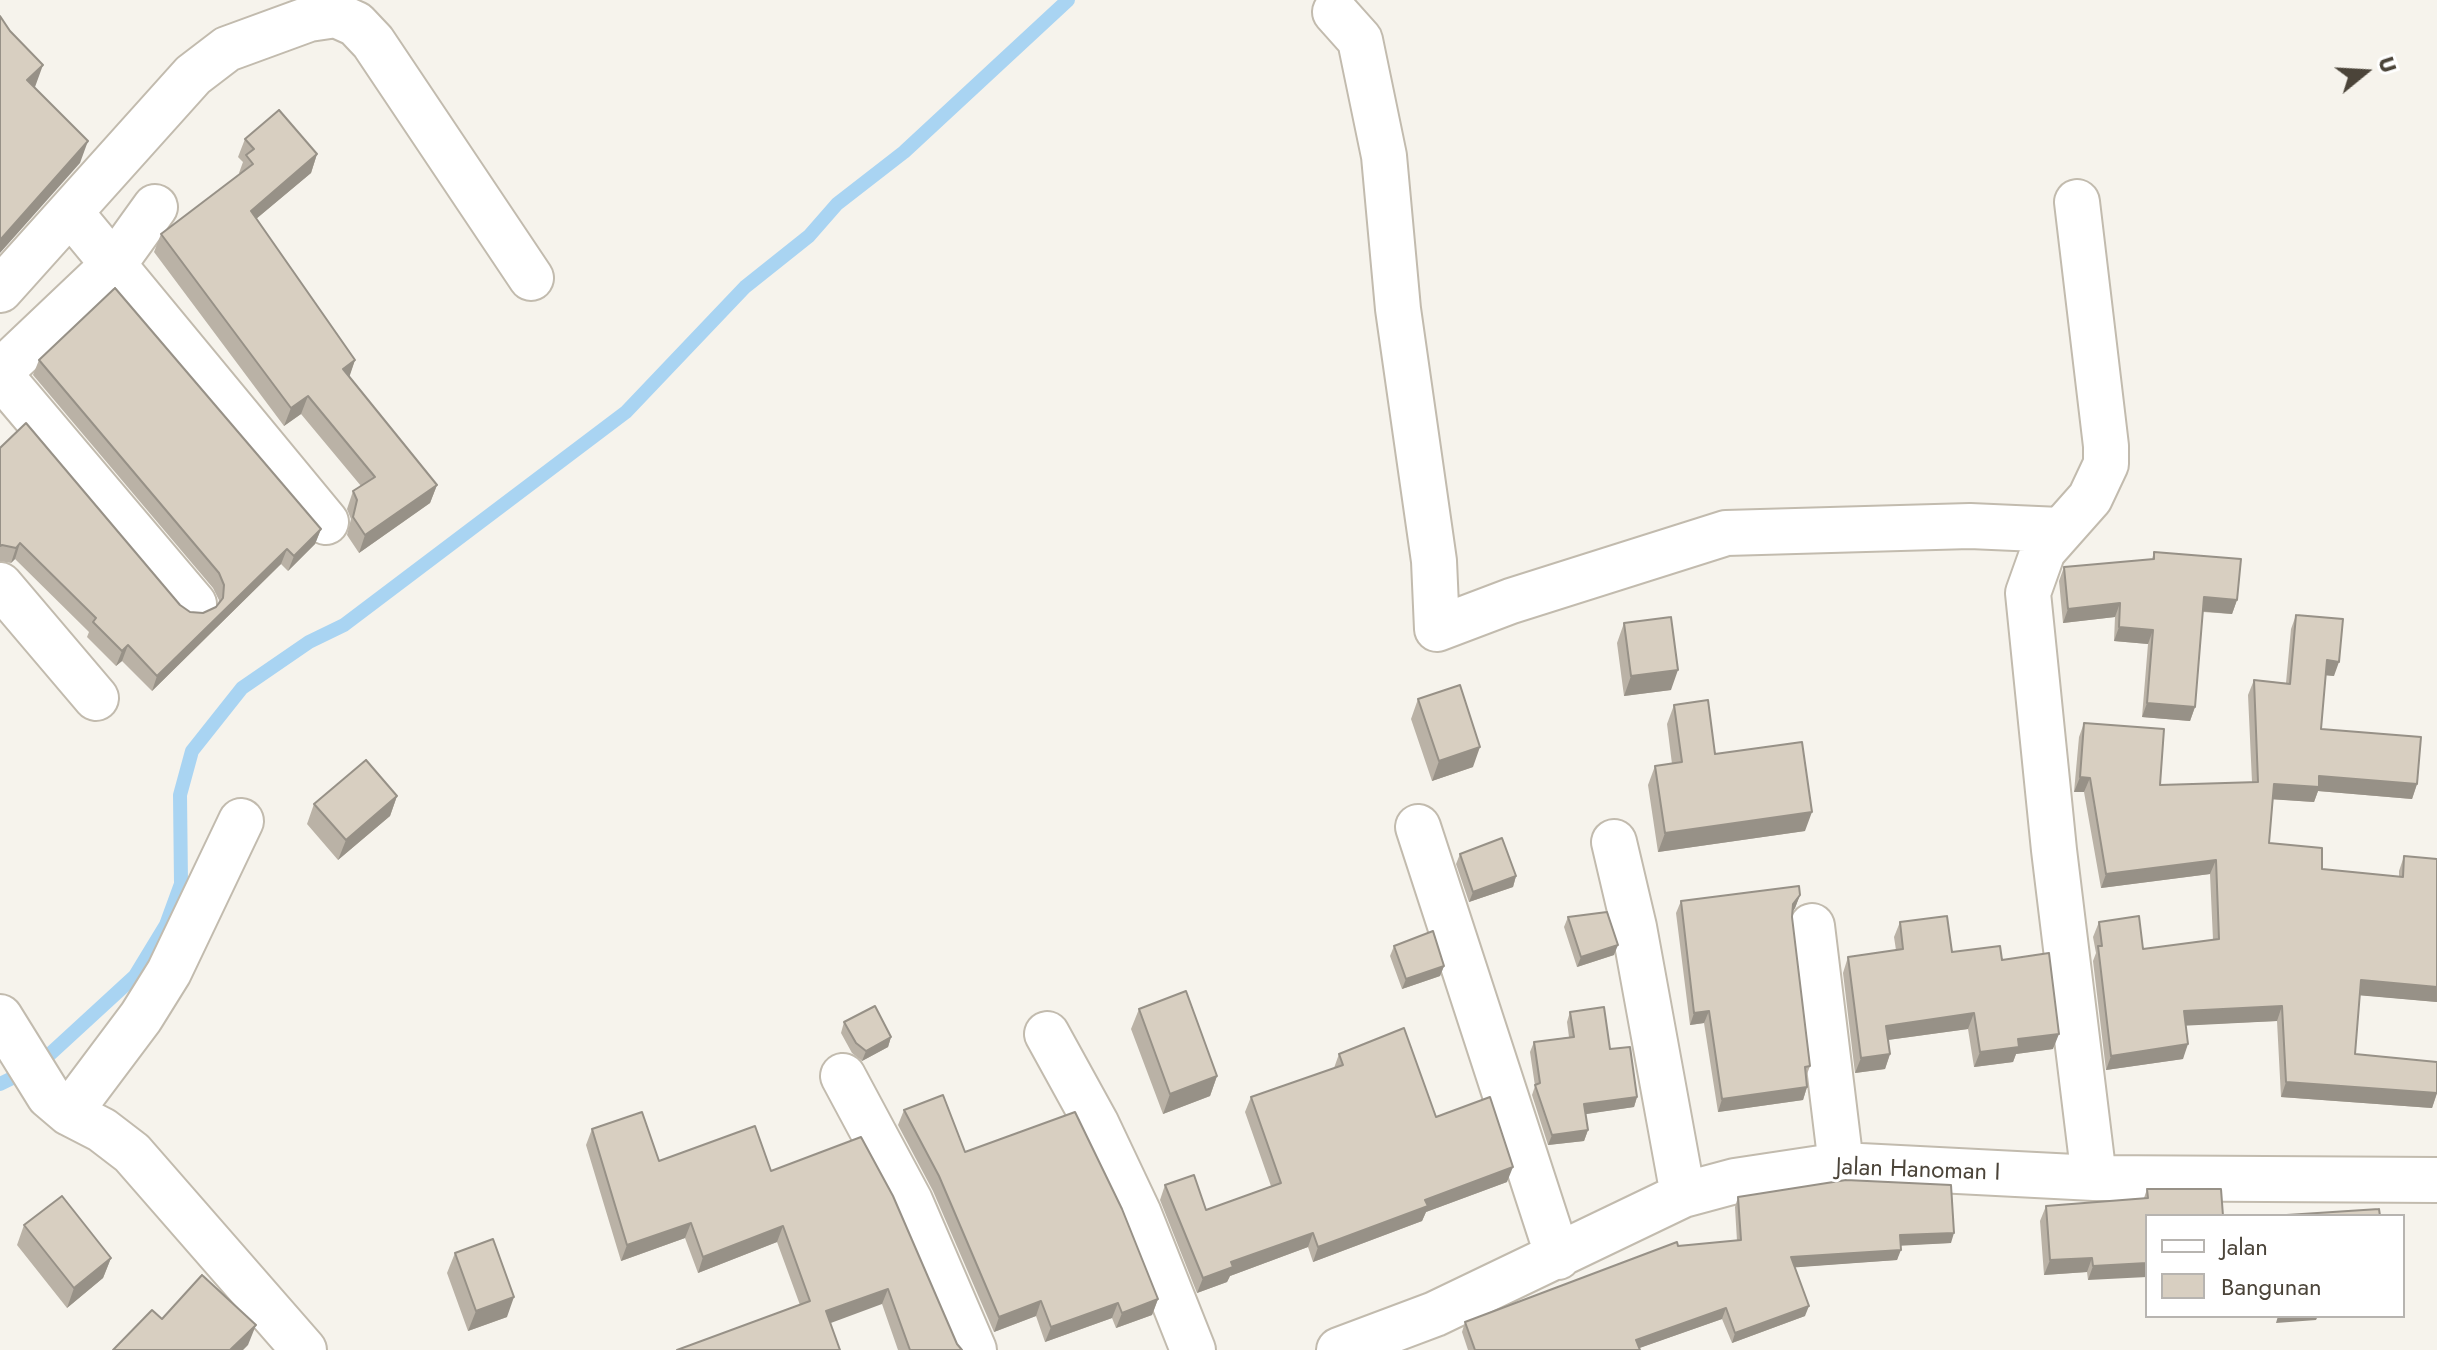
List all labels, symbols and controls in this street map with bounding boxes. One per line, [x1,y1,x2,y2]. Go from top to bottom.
north arrow [2325,32,2405,112]
text: U [2370,52,2405,77]
street label: Jalan Hanoman I [1835,1154,2001,1188]
legend [2145,1214,2405,1318]
text: Jalan [2221,1229,2268,1264]
text: Bangunan [2221,1269,2322,1304]

